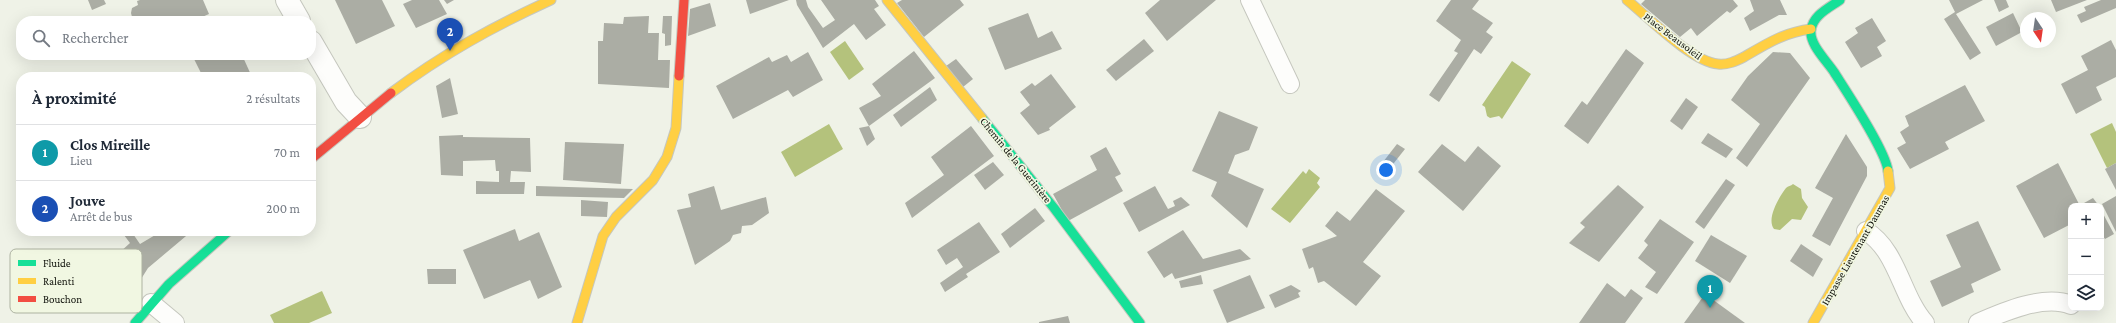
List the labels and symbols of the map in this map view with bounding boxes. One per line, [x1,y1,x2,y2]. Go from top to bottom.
street label: Place Beausoleil [1641,10,1705,62]
north arrow [2020,12,2056,48]
pin: 2 [437,18,463,51]
street label: Chemin de la Guerinière [978,115,1054,205]
your location [1376,160,1396,180]
street label: Impasse Lieutenant Daumas [1819,193,1892,308]
legend [10,249,142,313]
text: Fluide [43,257,71,269]
text: Ralenti [43,275,74,287]
pin: 1 [1697,275,1723,308]
text: Bouchon [43,293,82,305]

